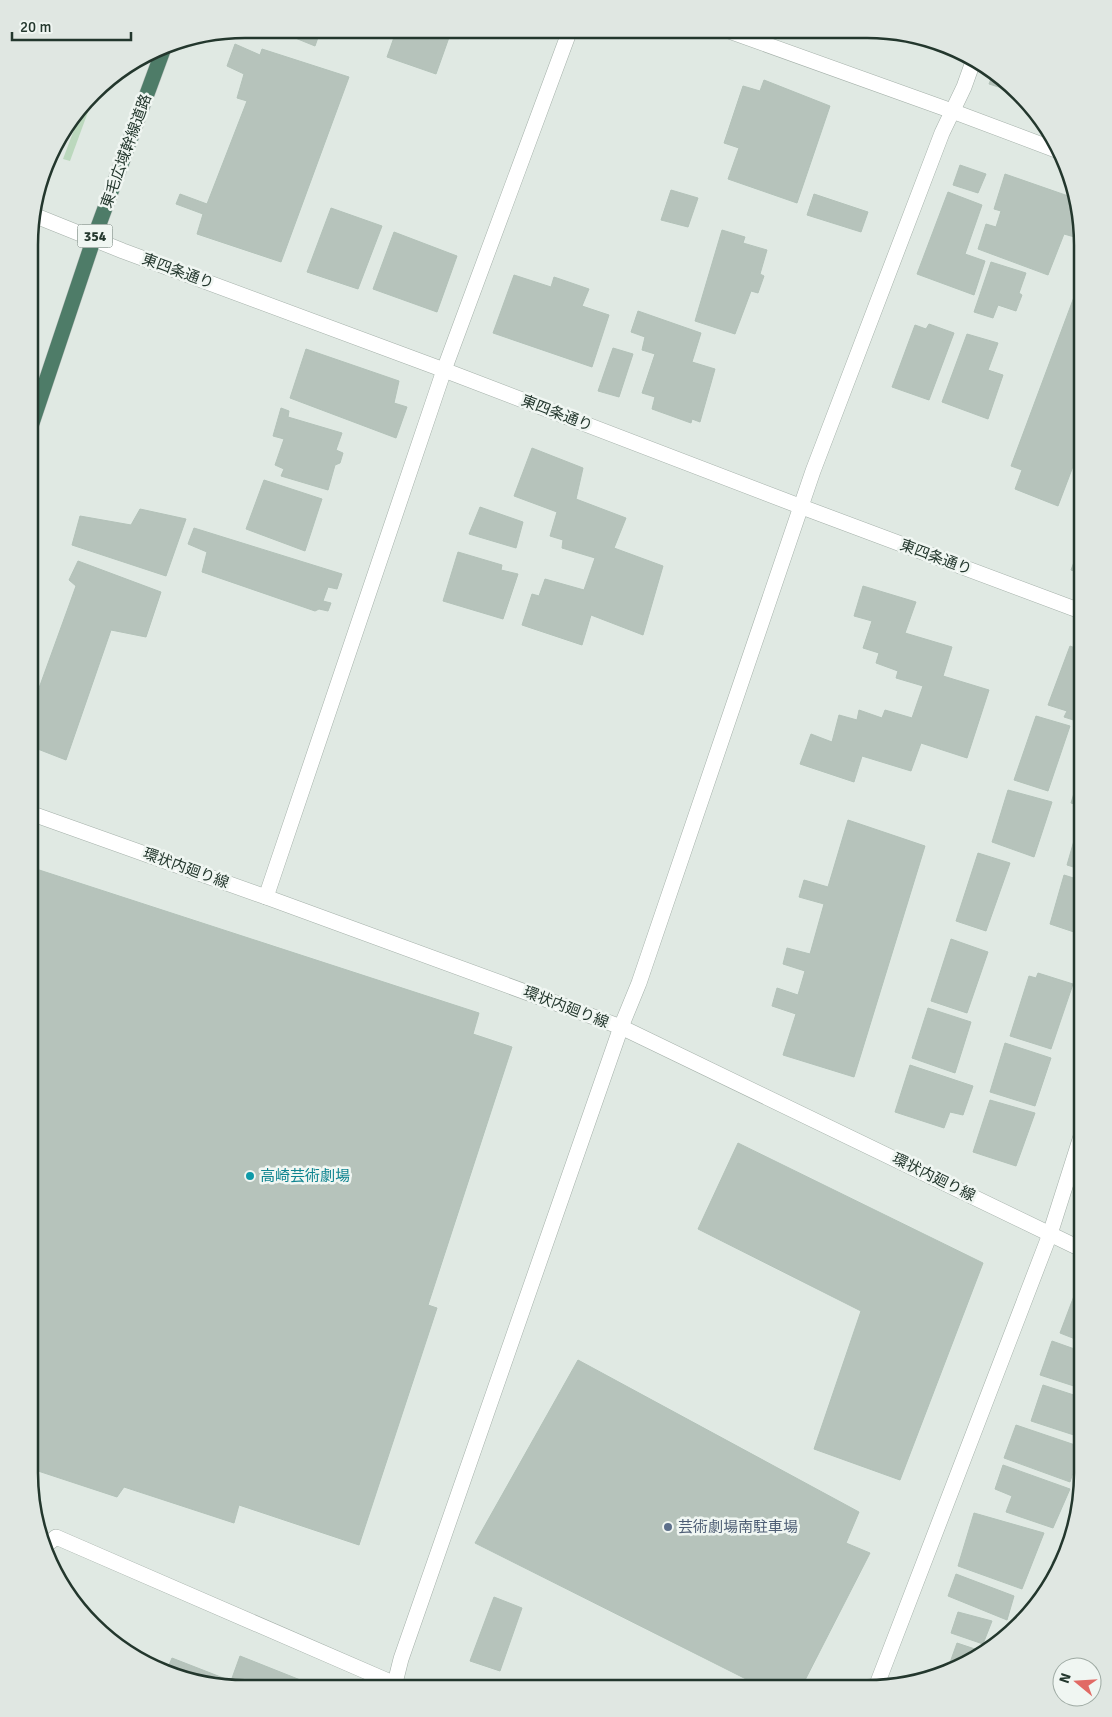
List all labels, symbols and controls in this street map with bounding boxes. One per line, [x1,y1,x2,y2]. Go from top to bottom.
scale bar [12,10,131,42]
text: 20 m [20,18,51,36]
street label: 東毛広域幹線道路 [97,92,155,210]
road number: 354 [78,225,112,248]
street label: 東四条通り [140,250,216,292]
street label: 東四条通り [519,391,595,435]
street label: 東四条通り [898,536,974,578]
street label: 環状内廻り線 [141,844,231,892]
street label: 環状内廻り線 [521,982,611,1032]
street label: 環状内廻り線 [890,1149,978,1205]
place label: 高崎芸術劇場 [260,1167,350,1185]
marker: 高崎芸術劇場 [244,1170,256,1182]
place label: 芸術劇場南駐車場 [678,1518,798,1536]
marker: 芸術劇場南駐車場 [662,1521,674,1533]
north arrow [1052,1657,1102,1707]
text: N [1056,1671,1075,1685]

